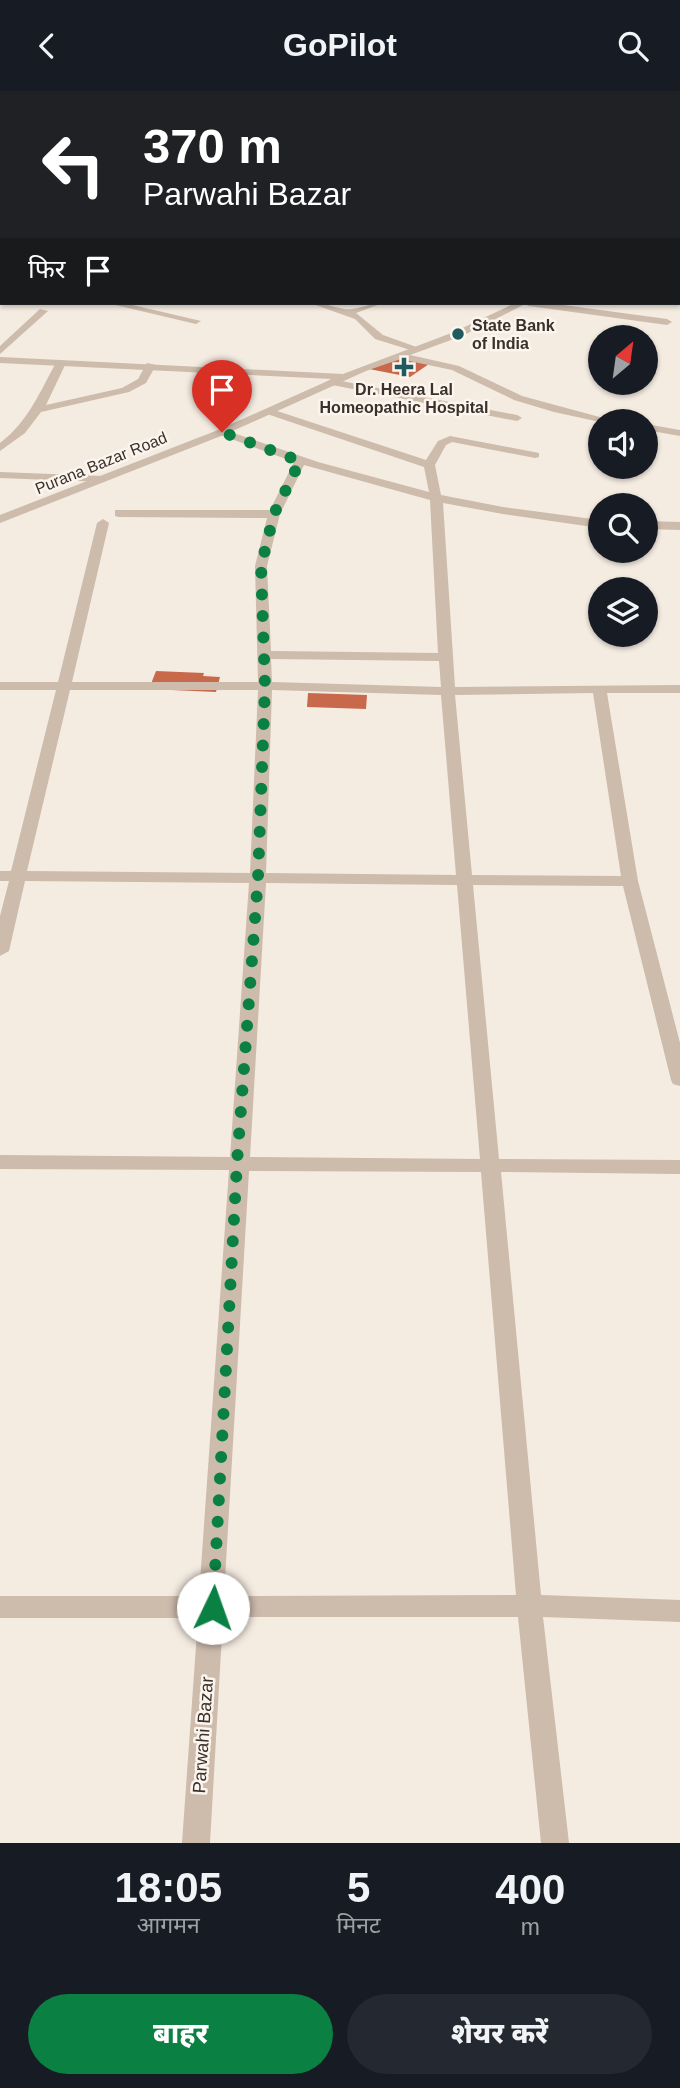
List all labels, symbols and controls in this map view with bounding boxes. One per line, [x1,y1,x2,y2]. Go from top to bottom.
icon: back [28,27,66,65]
text: GoPilot [283,27,397,63]
icon: search [614,27,652,65]
icon: left [28,119,119,210]
text: 370 m [143,119,282,173]
text: Parwahi Bazar [143,176,351,212]
icon: arrive [79,252,117,290]
text: फिर [28,254,65,284]
place label: State Bank of India [472,317,555,352]
north arrow [588,325,658,395]
map controls [588,325,658,647]
marker: State Bank of India [450,326,466,342]
marker: Dr. Heera Lal Homeopathic Hospital [394,357,414,377]
pin [192,360,252,432]
icon: arrive [203,371,241,409]
place label: Dr. Heera Lal Homeopathic Hospital [320,381,488,416]
button: sound [588,409,658,479]
street label: Purana Bazar Road [33,429,169,497]
button: search [588,493,658,563]
button: layers [588,577,658,647]
position arrow [176,1571,250,1645]
street label: Parwahi Bazar [189,1676,217,1794]
text: 18:05 [115,1864,222,1911]
text: 5 [347,1864,370,1911]
text: 400 [495,1866,565,1913]
text: आगमन [137,1912,200,1938]
text: मिनट [337,1912,381,1938]
text: m [521,1914,540,1940]
button: बाहर [28,1994,333,2074]
button: शेयर करें [347,1994,652,2074]

